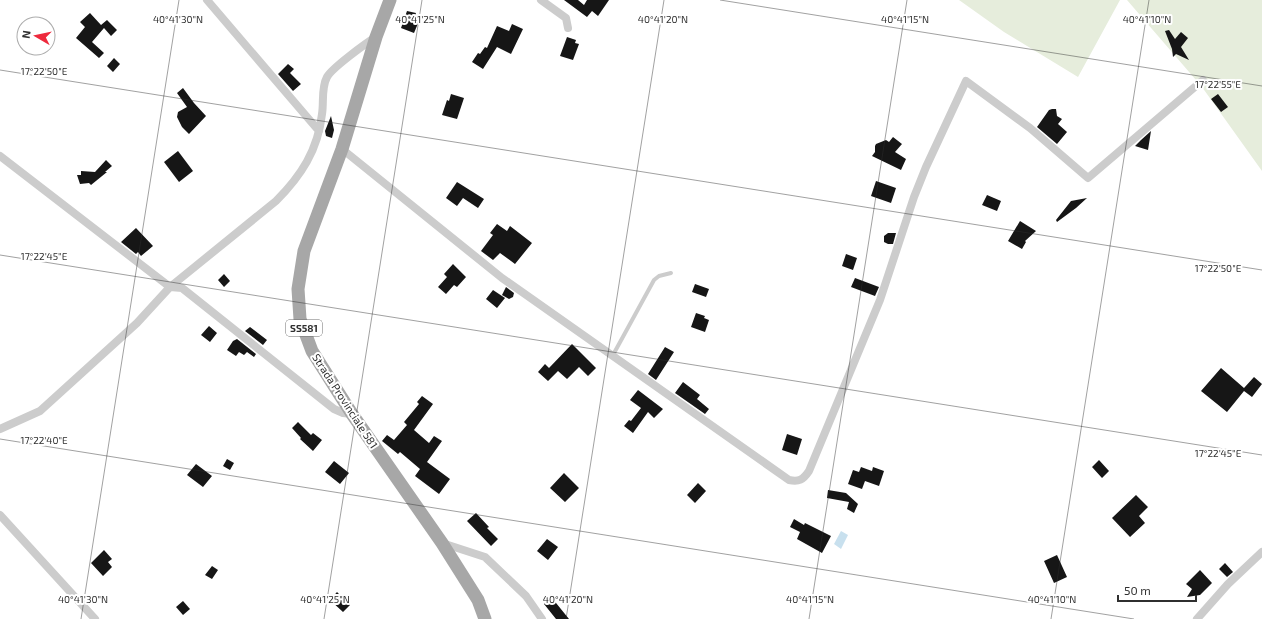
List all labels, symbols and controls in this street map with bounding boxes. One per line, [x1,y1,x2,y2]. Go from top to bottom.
text: 40°41'30"N [153,13,203,25]
text: 40°41'25"N [395,13,445,25]
text: 40°41'20"N [638,13,688,25]
text: 40°41'15"N [881,13,929,25]
text: 40°41'10"N [1123,13,1171,25]
north arrow [16,16,56,56]
text: N [19,29,33,39]
text: 17°22'50"E [21,65,68,77]
text: 17°22'55"E [1195,78,1241,90]
text: 17°22'45"E [21,250,68,262]
text: 17°22'50"E [1195,262,1242,274]
road number: SS581 [286,320,322,336]
street label: Strada Provinciale 581 [310,351,381,450]
text: 17°22'40"E [20,434,68,446]
text: 17°22'45"E [1195,447,1242,459]
scale bar [1118,577,1196,603]
text: 50 m [1124,583,1151,597]
text: 40°41'30"N [58,593,108,605]
text: 40°41'25"N [300,593,350,605]
text: 40°41'20"N [543,593,593,605]
text: 40°41'15"N [786,593,834,605]
text: 40°41'10"N [1028,593,1076,605]

